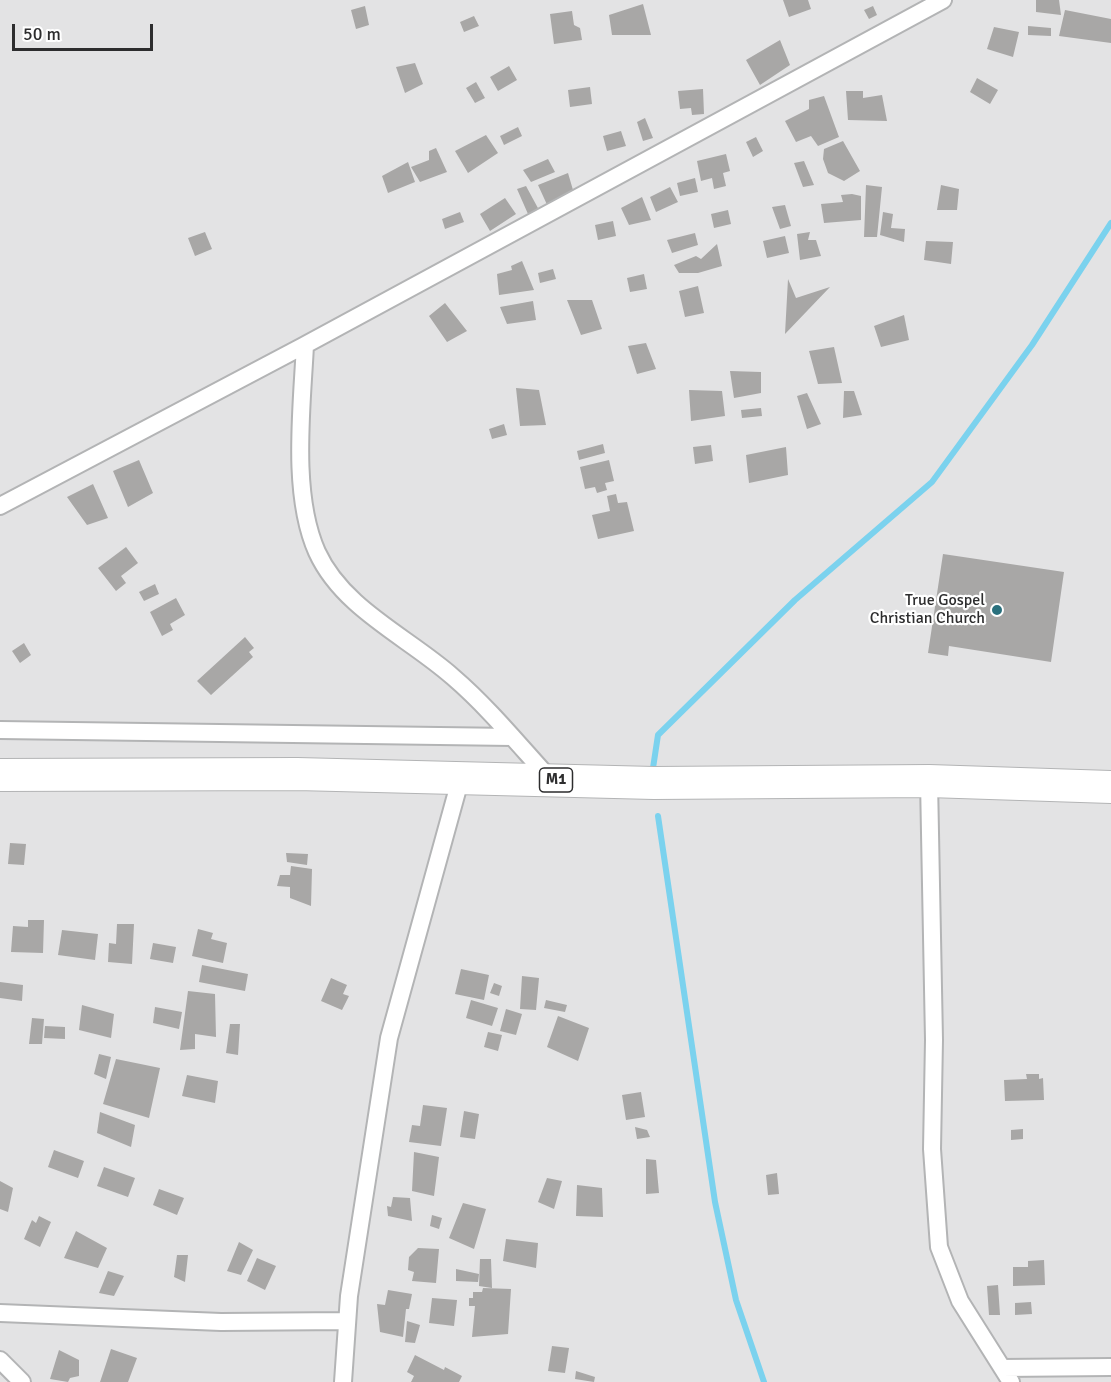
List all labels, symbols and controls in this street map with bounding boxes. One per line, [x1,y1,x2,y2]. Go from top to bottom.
scale bar [15,12,156,50]
text: 50 m [23,23,61,45]
place label: True Gospel Christian Church [870,591,985,629]
marker: True Gospel Christian Church [990,603,1004,617]
road number: M1 [540,768,572,792]

